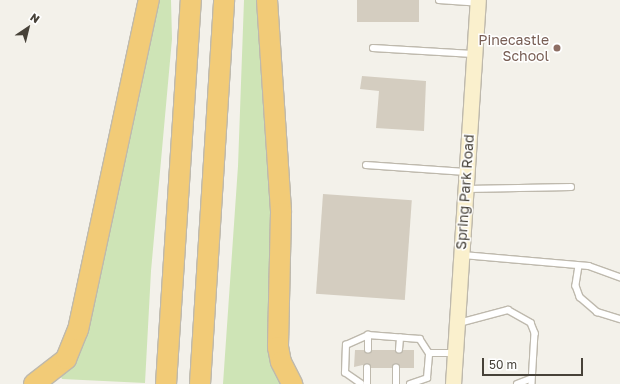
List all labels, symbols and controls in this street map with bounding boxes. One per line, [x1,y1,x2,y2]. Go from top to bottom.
north arrow [8,8,48,48]
text: N [28,10,42,25]
place label: Pinecastle School [478,32,549,64]
marker: Pinecastle School [552,43,562,53]
street label: Spring Park Road [453,134,477,250]
scale bar [484,350,585,376]
text: 50 m [489,357,517,372]

